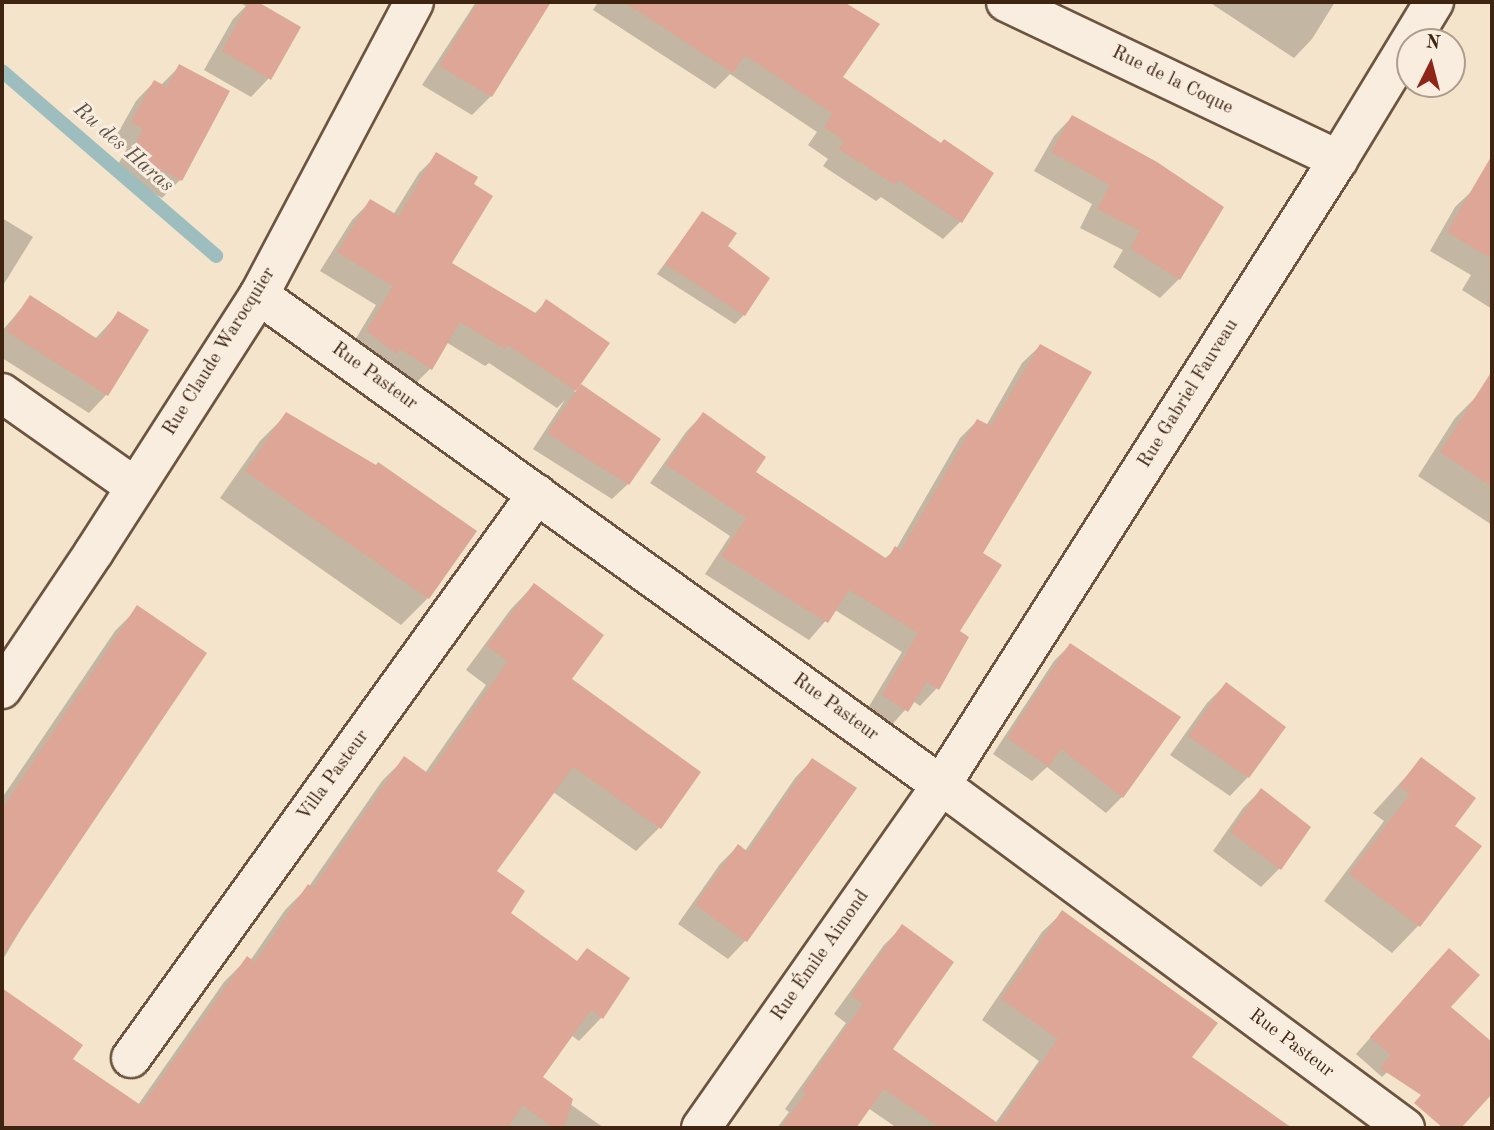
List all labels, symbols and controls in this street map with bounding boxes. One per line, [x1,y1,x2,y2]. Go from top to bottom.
north arrow [1396,28,1466,98]
text: N [1425,33,1441,54]
street label: Rue de la Coque [1108,42,1236,120]
water label: Ru des Haras [68,98,178,198]
street label: Rue Claude Warocquier [159,264,281,440]
street label: Rue Gabriel Fauveau [1134,315,1244,473]
street label: Rue Pasteur [327,338,421,416]
street label: Rue Pasteur [788,669,882,747]
street label: Villa Pasteur [293,726,375,826]
street label: Rue Émile Aimond [767,886,875,1026]
street label: Rue Pasteur [1244,1005,1338,1083]

